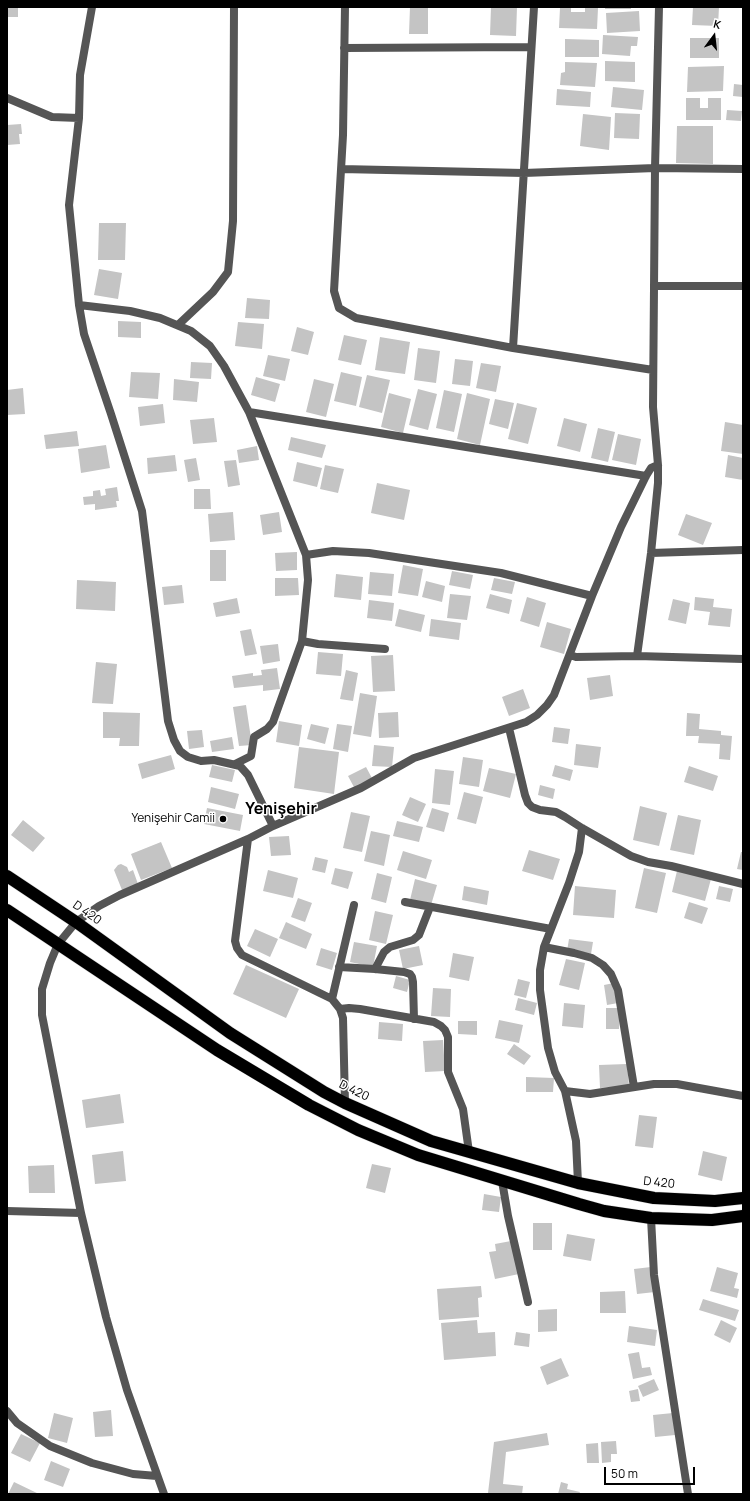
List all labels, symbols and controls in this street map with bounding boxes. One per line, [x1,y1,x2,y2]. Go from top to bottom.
north arrow [694,16,734,56]
text: K [712,16,723,32]
district label: Yenişehir [245,800,317,820]
place label: Yenişehir Camii [132,812,215,826]
marker: Yenişehir Camii [218,814,228,824]
street label: D 420 [70,898,104,928]
street label: D 420 [337,1078,371,1104]
street label: D 420 [642,1174,676,1192]
scale bar [606,1459,697,1485]
text: 50 m [611,1465,638,1482]

